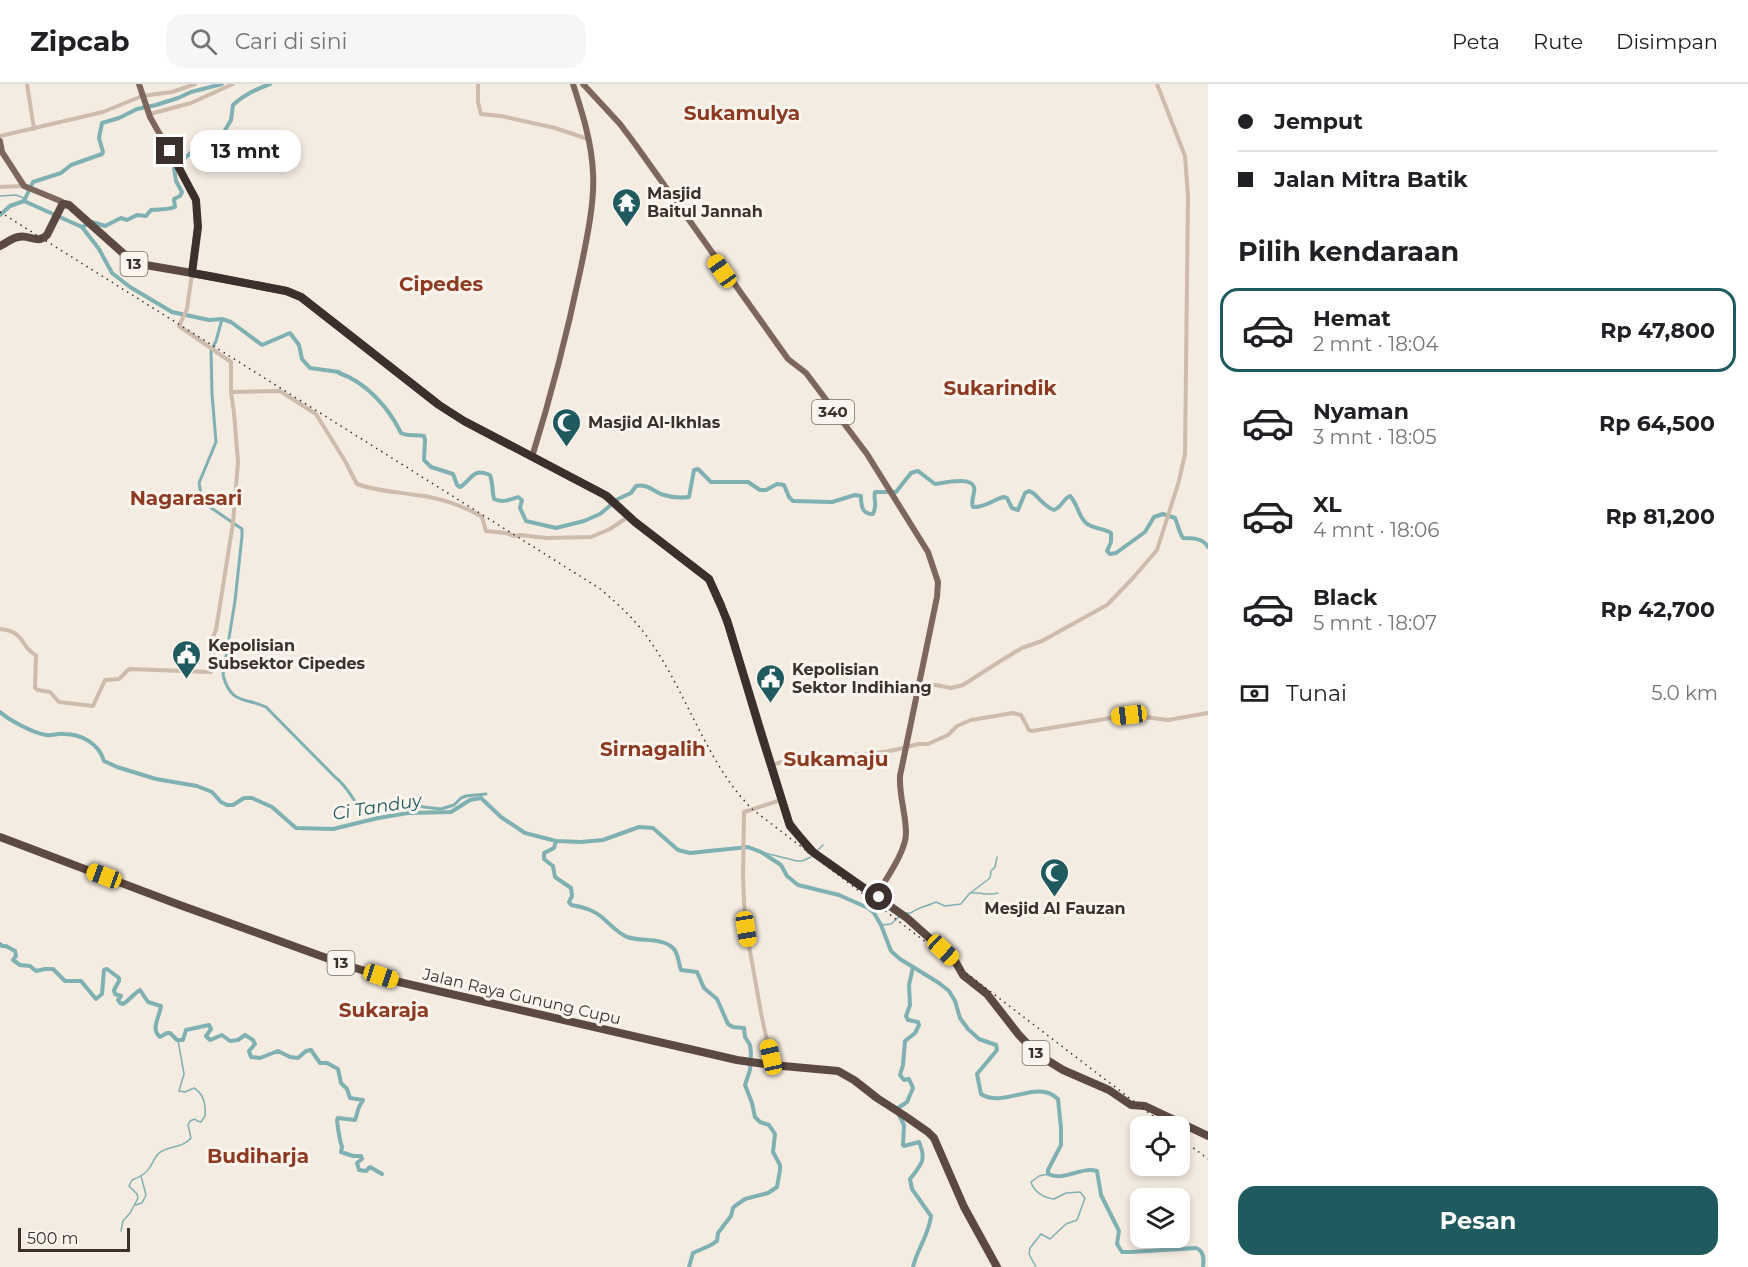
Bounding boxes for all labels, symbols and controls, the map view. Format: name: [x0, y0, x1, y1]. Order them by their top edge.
search box: [166, 14, 586, 68]
text: Zipcab: [30, 24, 130, 58]
icon: search: [187, 25, 220, 58]
text: Cari di sini: [235, 28, 347, 55]
text: Peta: [1452, 29, 1500, 54]
text: Rute: [1533, 29, 1583, 54]
text: Disimpan: [1616, 29, 1718, 54]
district label: Sukamulya: [684, 101, 800, 125]
text: Jemput: [1274, 108, 1363, 135]
callout: 13 mnt: [191, 130, 302, 172]
route end: [156, 137, 183, 164]
text: 13 mnt: [211, 139, 280, 163]
text: Jalan Mitra Batik: [1274, 166, 1468, 193]
place label: Masjid Baitul Jannah: [647, 184, 763, 221]
temple icon: Masjid Baitul Jannah: [610, 186, 642, 228]
text: Pilih kendaraan: [1238, 235, 1459, 268]
car: [704, 251, 740, 291]
road number: 13: [120, 252, 148, 276]
district label: Cipedes: [399, 272, 483, 296]
icon: car: [1241, 303, 1295, 357]
text: Hemat: [1313, 305, 1391, 332]
text: Rp 47,800: [1600, 317, 1715, 344]
text: 2 mnt · 18:04: [1313, 332, 1439, 356]
district label: Sukarindik: [943, 376, 1057, 400]
icon: car: [1241, 396, 1295, 450]
text: Nyaman: [1313, 398, 1409, 425]
road number: 340: [812, 400, 854, 424]
mosque icon: Masjid Al-Ikhlas: [551, 406, 583, 448]
text: Rp 64,500: [1599, 410, 1715, 437]
place label: Masjid Al-Ikhlas: [588, 413, 721, 432]
text: 3 mnt · 18:05: [1313, 425, 1437, 449]
district label: Nagarasari: [130, 486, 242, 510]
icon: car: [1241, 489, 1295, 543]
text: XL: [1313, 491, 1342, 518]
text: Rp 81,200: [1605, 503, 1715, 530]
text: 4 mnt · 18:06: [1313, 518, 1439, 542]
icon: car: [1241, 582, 1295, 636]
text: Black: [1313, 584, 1377, 611]
text: Rp 42,700: [1601, 596, 1715, 623]
text: 5 mnt · 18:07: [1313, 611, 1437, 635]
place label: Kepolisian Subsektor Cipedes: [208, 636, 366, 673]
public building icon: Kepolisian Subsektor Cipedes: [171, 638, 203, 680]
place label: Kepolisian Sektor Indihiang: [792, 660, 932, 697]
public building icon: Kepolisian Sektor Indihiang: [755, 662, 787, 704]
icon: cash: [1238, 677, 1271, 710]
text: Tunai: [1286, 680, 1347, 707]
text: 5.0 km: [1651, 681, 1718, 705]
car: [1110, 704, 1148, 726]
district label: Sirnagalih: [600, 737, 706, 761]
district label: Sukamaju: [784, 747, 888, 771]
water label: Ci Tanduy: [331, 789, 424, 825]
mosque icon: Mesjid Al Fauzan: [1039, 856, 1071, 898]
car: [84, 861, 124, 891]
route start: [865, 883, 892, 910]
place label: Mesjid Al Fauzan: [984, 899, 1126, 918]
car: [734, 910, 758, 948]
car: [924, 931, 962, 969]
road number: 13: [328, 951, 354, 975]
car: [361, 962, 401, 990]
street label: Jalan Raya Gunung Cupu: [420, 964, 623, 1029]
district label: Sukaraja: [339, 998, 429, 1022]
car: [758, 1037, 784, 1077]
road number: 13: [1022, 1041, 1050, 1065]
map controls: [1130, 1116, 1190, 1248]
button: locate: [1130, 1116, 1190, 1176]
district label: Budiharja: [207, 1144, 309, 1168]
button: Pesan: [1238, 1186, 1718, 1255]
button: layers: [1130, 1188, 1190, 1248]
scale bar: [18, 1225, 130, 1252]
text: 500 m: [27, 1229, 78, 1248]

